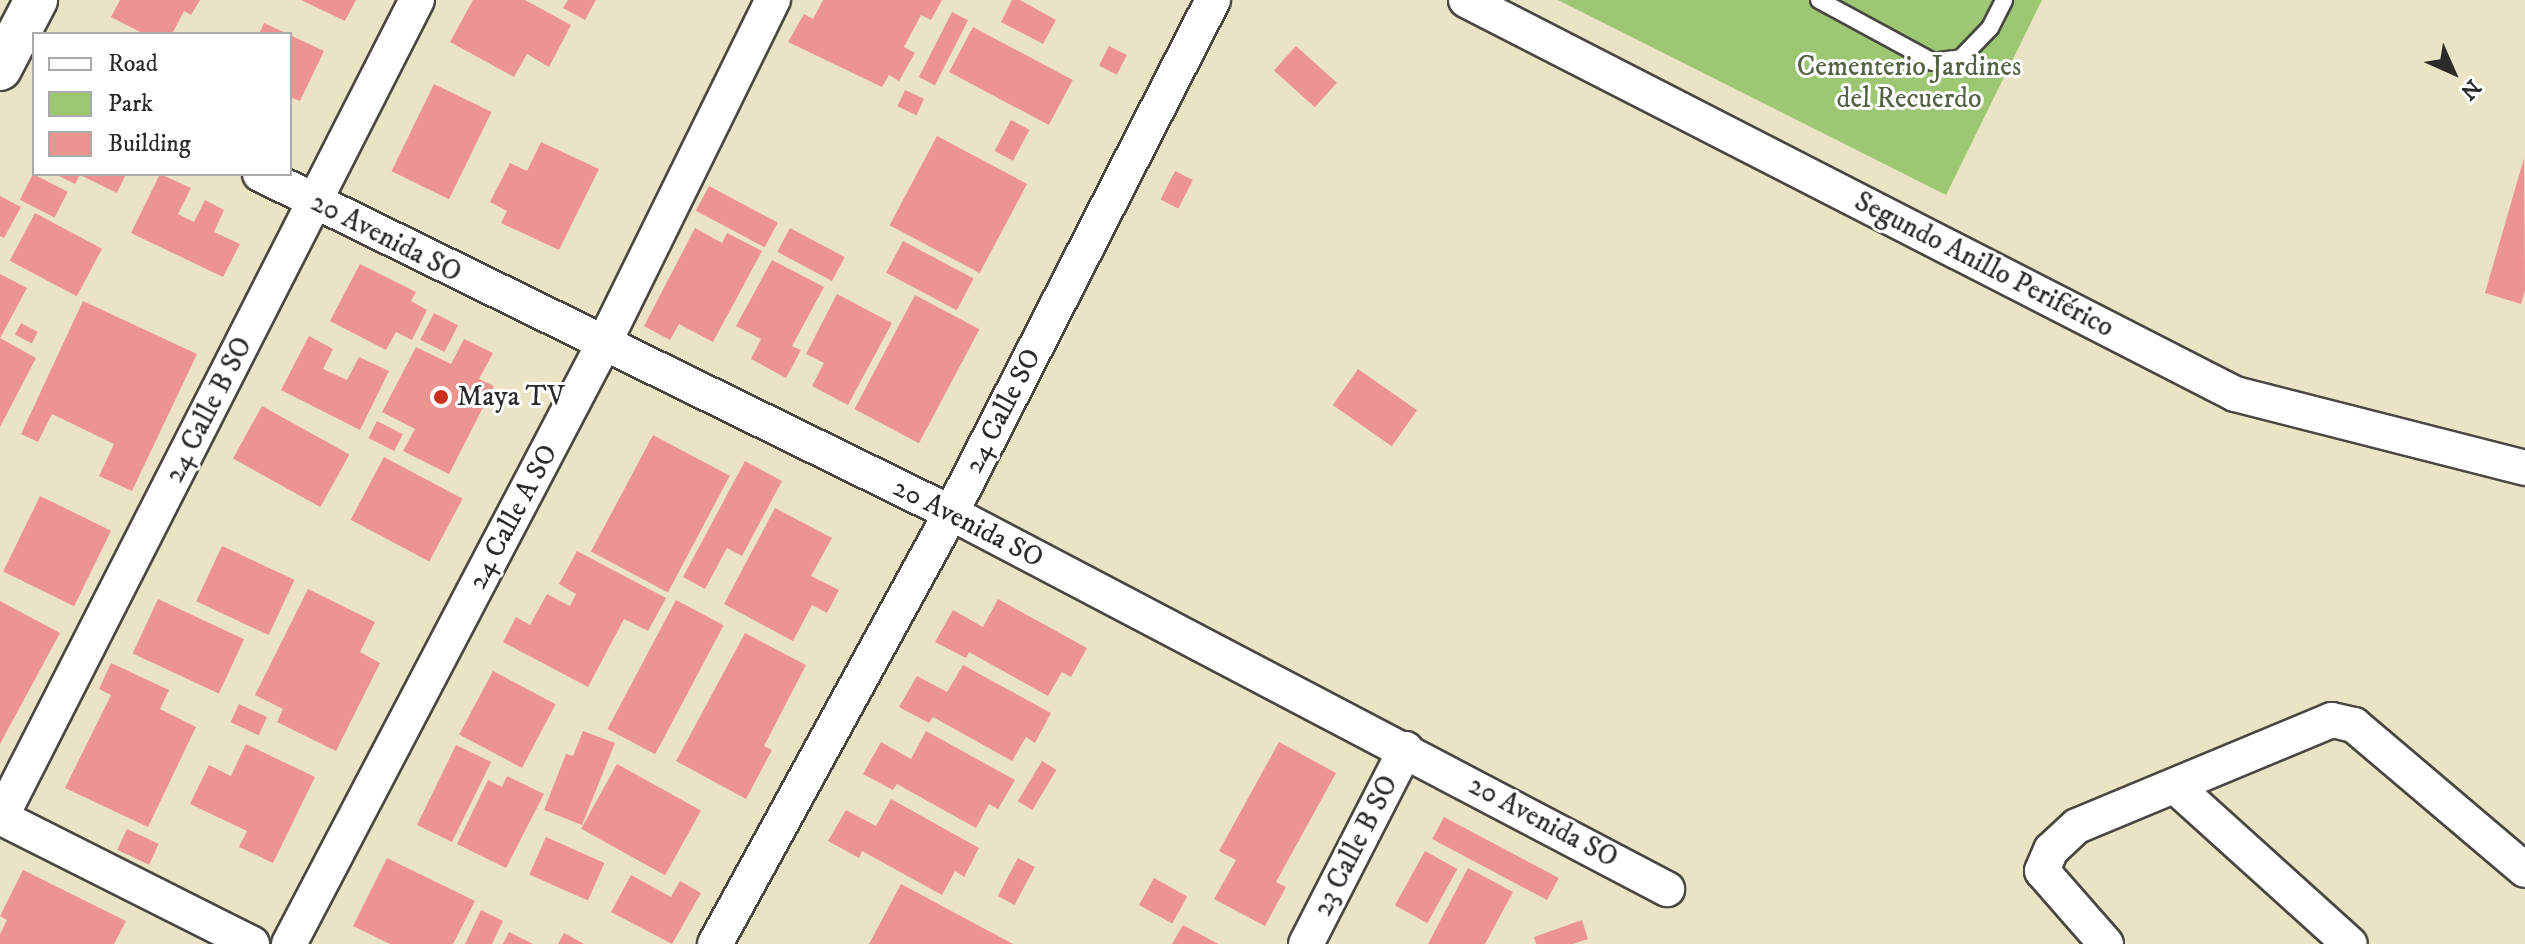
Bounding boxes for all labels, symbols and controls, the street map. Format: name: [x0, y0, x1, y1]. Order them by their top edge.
legend: [32, 32, 292, 176]
north arrow: [2413, 32, 2493, 112]
text: Road: [108, 49, 158, 79]
park label: Cementerio Jardines del Recuerdo: [1797, 50, 2021, 116]
text: N: [2454, 73, 2486, 105]
text: Park: [108, 89, 153, 119]
text: Building: [108, 129, 191, 159]
street label: Segundo Anillo Periférico: [1849, 185, 2119, 345]
street label: 20 Avenida SO: [305, 186, 467, 290]
street label: 24 Calle B SO: [158, 332, 260, 488]
street label: 24 Calle SO: [957, 343, 1049, 479]
place label: Maya TV: [457, 380, 565, 414]
marker: Maya TV: [432, 388, 450, 406]
street label: 24 Calle A SO: [461, 439, 565, 595]
street label: 20 Avenida SO: [887, 471, 1049, 575]
street label: 20 Avenida SO: [1463, 769, 1623, 875]
street label: 23 Calle B SO: [1306, 770, 1406, 922]

